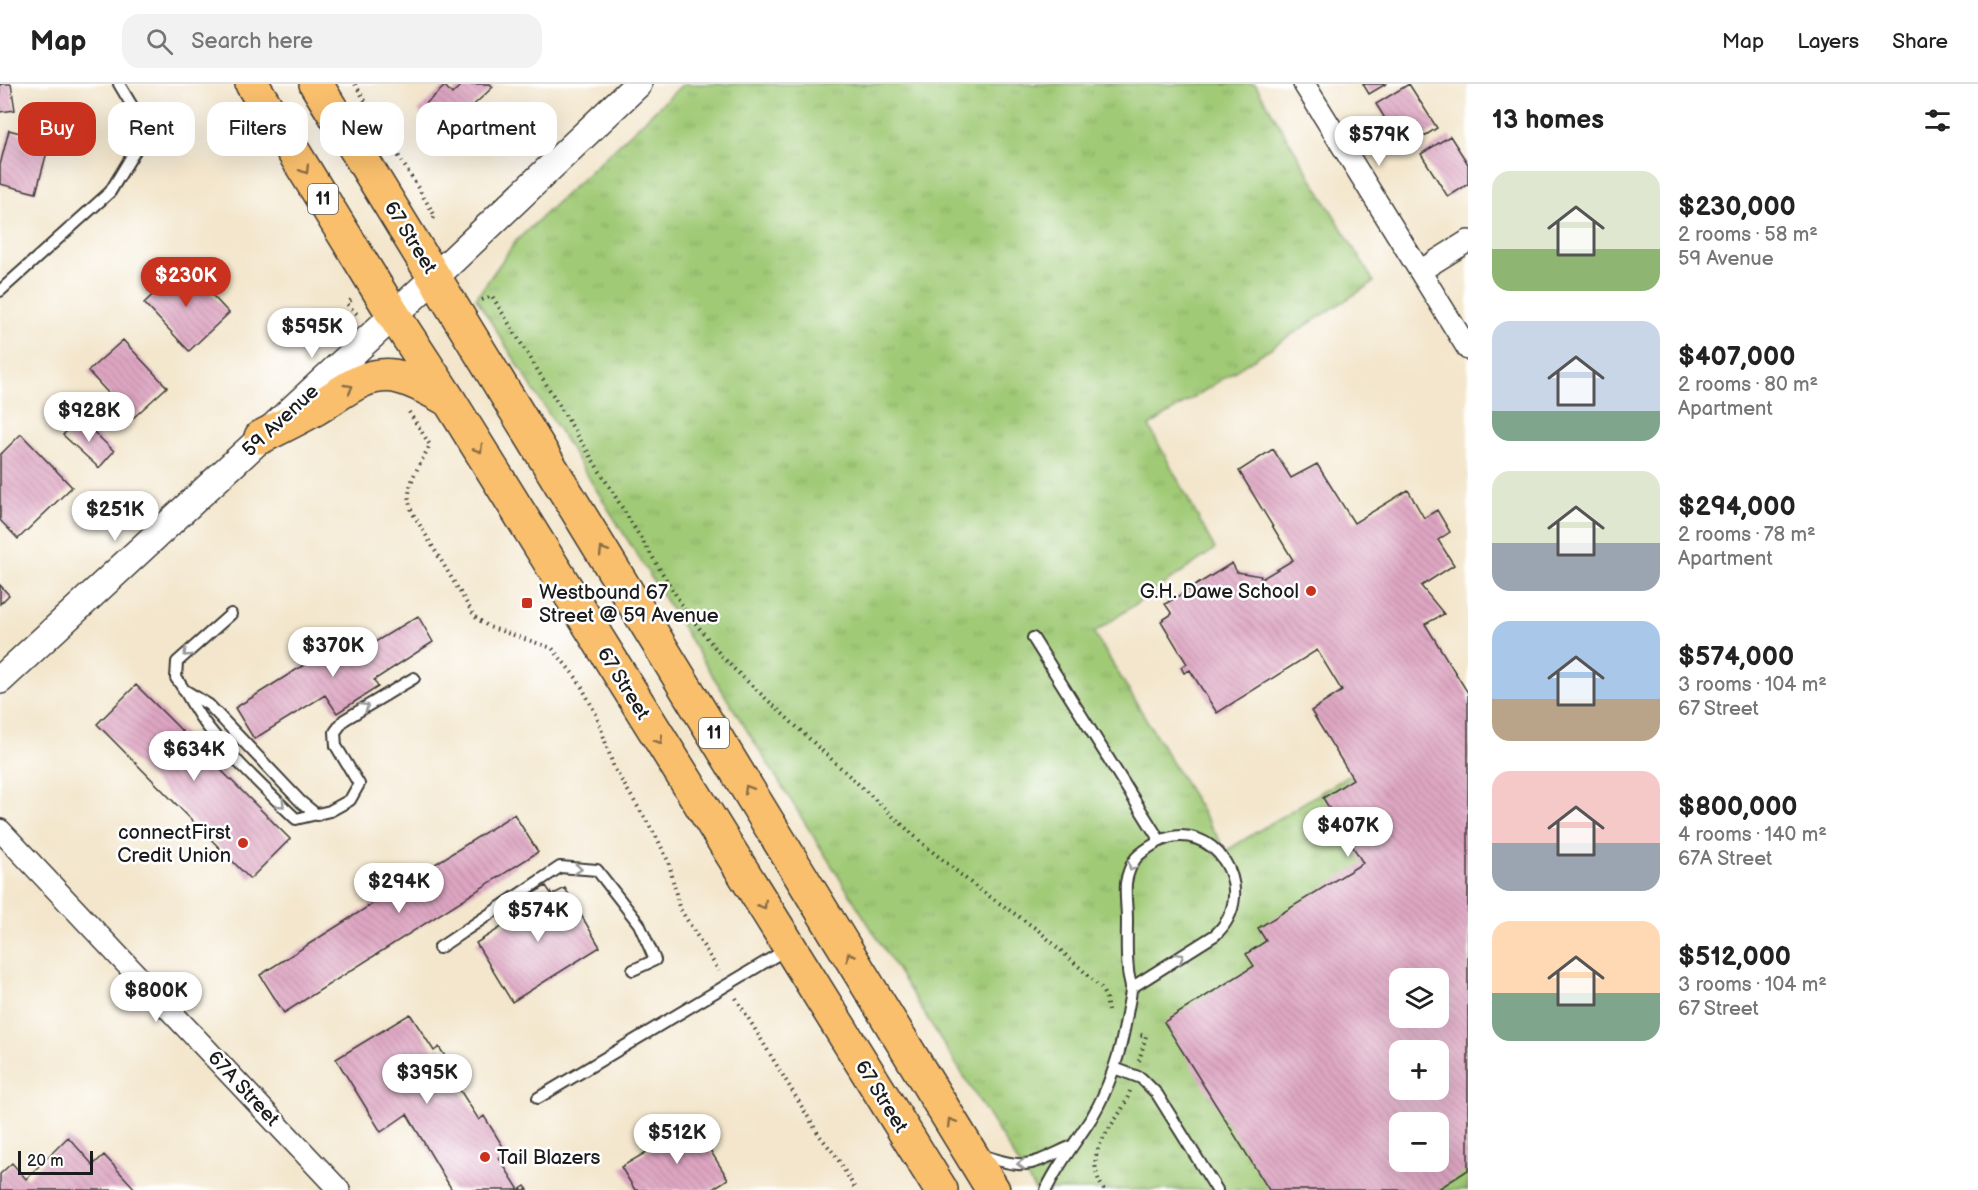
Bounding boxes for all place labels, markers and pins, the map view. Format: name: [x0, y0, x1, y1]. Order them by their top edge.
pin: $579K: [1337, 116, 1421, 167]
pin: $230K: [144, 257, 228, 308]
pin: $595K: [270, 308, 354, 359]
pin: $928K: [47, 392, 131, 443]
pin: $251K: [73, 491, 157, 542]
place label: G.H. Dawe School: [1140, 580, 1299, 604]
place label: Westbound 67 Street @ 59 Avenue: [539, 581, 719, 628]
marker: G.H. Dawe School: [1304, 584, 1318, 598]
marker: Westbound 67 Street @ 59 Avenue: [520, 596, 534, 610]
pin: $370K: [291, 627, 375, 678]
pin: $634K: [152, 731, 236, 782]
pin: $407K: [1306, 807, 1390, 858]
place label: connectFirst Credit Union: [117, 821, 231, 868]
marker: connectFirst Credit Union: [236, 836, 250, 850]
pin: $294K: [357, 863, 441, 914]
pin: $574K: [496, 892, 580, 943]
pin: $800K: [114, 972, 198, 1023]
pin: $395K: [385, 1054, 469, 1105]
pin: $512K: [635, 1114, 719, 1165]
place label: Tail Blazers: [497, 1146, 600, 1170]
marker: Tail Blazers: [478, 1150, 492, 1164]

